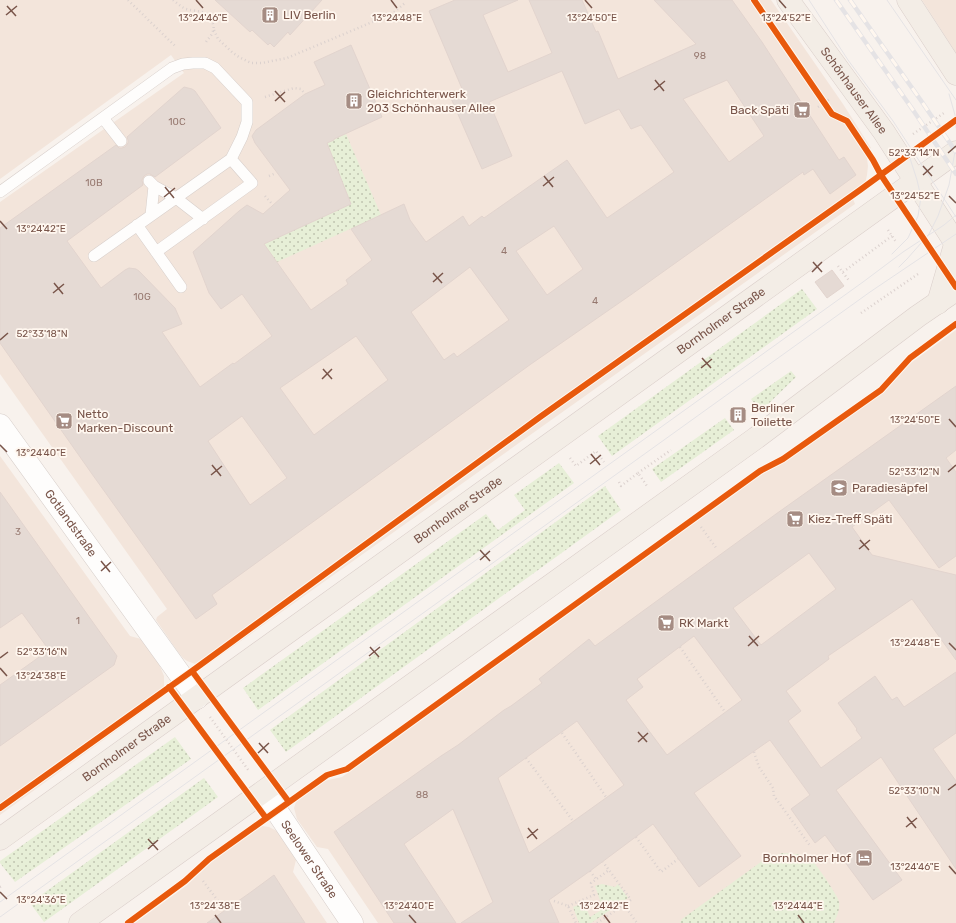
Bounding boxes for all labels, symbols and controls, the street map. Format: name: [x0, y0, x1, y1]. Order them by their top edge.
building icon: LIV Berlin: [260, 5, 280, 25]
place label: LIV Berlin: [283, 8, 336, 22]
text: 13°24'46"E: [178, 12, 228, 24]
text: 13°24'48"E: [372, 12, 422, 24]
text: 13°24'50"E: [567, 12, 617, 24]
text: 13°24'52"E: [761, 12, 811, 24]
street label: Schönhauser Allee: [818, 44, 890, 137]
house number: 98: [694, 50, 706, 62]
place label: Gleichrichterwerk 203 Schönhauser Allee: [367, 87, 496, 115]
building icon: Gleichrichterwerk 203 Schönhauser Allee: [344, 91, 364, 111]
supermarket icon: Back Späti: [792, 100, 812, 120]
place label: Back Späti: [730, 103, 789, 117]
house number: 10C: [168, 116, 186, 128]
text: 52°33'14"N: [889, 147, 939, 159]
house number: 10B: [85, 177, 103, 189]
text: 13°24'52"E: [890, 190, 940, 202]
text: 13°24'42"E: [16, 223, 66, 235]
house number: 4: [501, 245, 507, 257]
street label: Bornholmer Straße: [674, 284, 768, 357]
house number: 10G: [133, 291, 151, 303]
house number: 4: [592, 295, 598, 307]
text: 52°33'18"N: [16, 328, 68, 340]
place label: Berliner Toilette: [751, 401, 795, 429]
building icon: Berliner Toilette: [728, 405, 748, 425]
place label: Netto Marken-Discount: [77, 407, 174, 435]
supermarket icon: Netto Marken-Discount: [54, 411, 74, 431]
text: 13°24'50"E: [890, 414, 940, 426]
text: 13°24'40"E: [16, 447, 66, 459]
text: 52°33'12"N: [889, 466, 939, 478]
street label: Bornholmer Straße: [411, 473, 505, 546]
school or university icon: Paradiesäpfel: [829, 478, 849, 498]
place label: Paradiesäpfel: [852, 481, 928, 495]
street label: Gotlandstraße: [42, 487, 100, 560]
supermarket icon: Kiez-Treff Späti: [785, 509, 805, 529]
place label: Kiez-Treff Späti: [808, 512, 893, 526]
house number: 3: [15, 526, 21, 538]
supermarket icon: RK Markt: [656, 613, 676, 633]
house number: 1: [76, 615, 80, 627]
place label: RK Markt: [679, 616, 729, 630]
text: 13°24'48"E: [890, 637, 940, 649]
text: 52°33'16"N: [17, 646, 67, 658]
text: 13°24'38"E: [16, 670, 66, 682]
street label: Bornholmer Straße: [80, 711, 174, 784]
text: 52°33'10"N: [888, 785, 940, 797]
house number: 88: [416, 789, 428, 801]
street label: Seelower Straße: [278, 818, 341, 901]
hotel icon: Bornholmer Hof: [854, 848, 874, 868]
place label: Bornholmer Hof: [763, 851, 851, 865]
text: 13°24'46"E: [890, 861, 940, 873]
text: 13°24'36"E: [16, 894, 66, 906]
text: 13°24'38"E: [190, 900, 240, 912]
text: 13°24'40"E: [384, 900, 434, 912]
text: 13°24'42"E: [579, 900, 629, 912]
text: 13°24'44"E: [773, 900, 823, 912]

